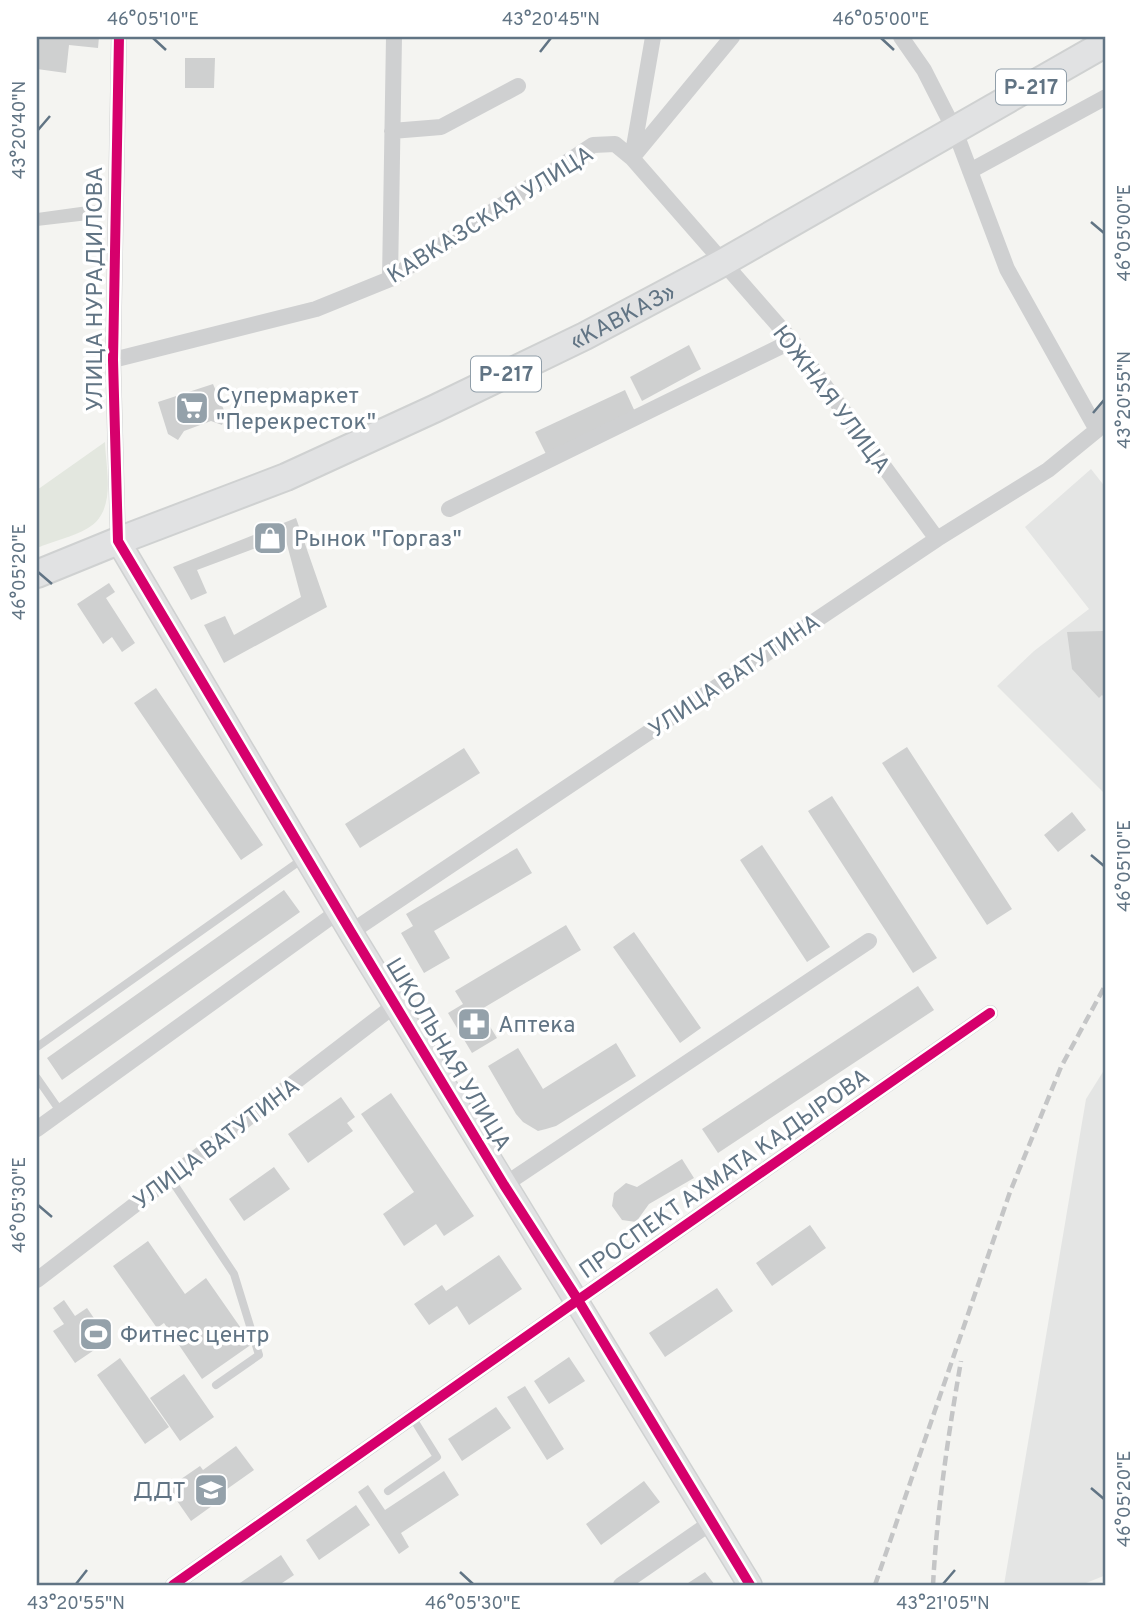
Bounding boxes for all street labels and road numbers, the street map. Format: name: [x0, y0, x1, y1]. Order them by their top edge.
road number: Р-217: [996, 70, 1066, 104]
street label: КАВКАЗСКАЯ УЛИЦА: [383, 141, 600, 291]
street label: УЛИЦА НУРАДИЛОВА: [82, 166, 111, 412]
street label: «КАВКАЗ»: [566, 279, 681, 358]
street label: ЮЖНАЯ УЛИЦА: [765, 321, 895, 480]
road number: Р-217: [471, 356, 541, 392]
street label: УЛИЦА ВАТУТИНА: [644, 609, 827, 745]
street label: ШКОЛЬНАЯ УЛИЦА: [378, 953, 516, 1157]
street label: ПРОСПЕКТ АХМАТА КАДЫРОВА: [575, 1063, 876, 1287]
street label: УЛИЦА ВАТУТИНА: [129, 1073, 307, 1217]

